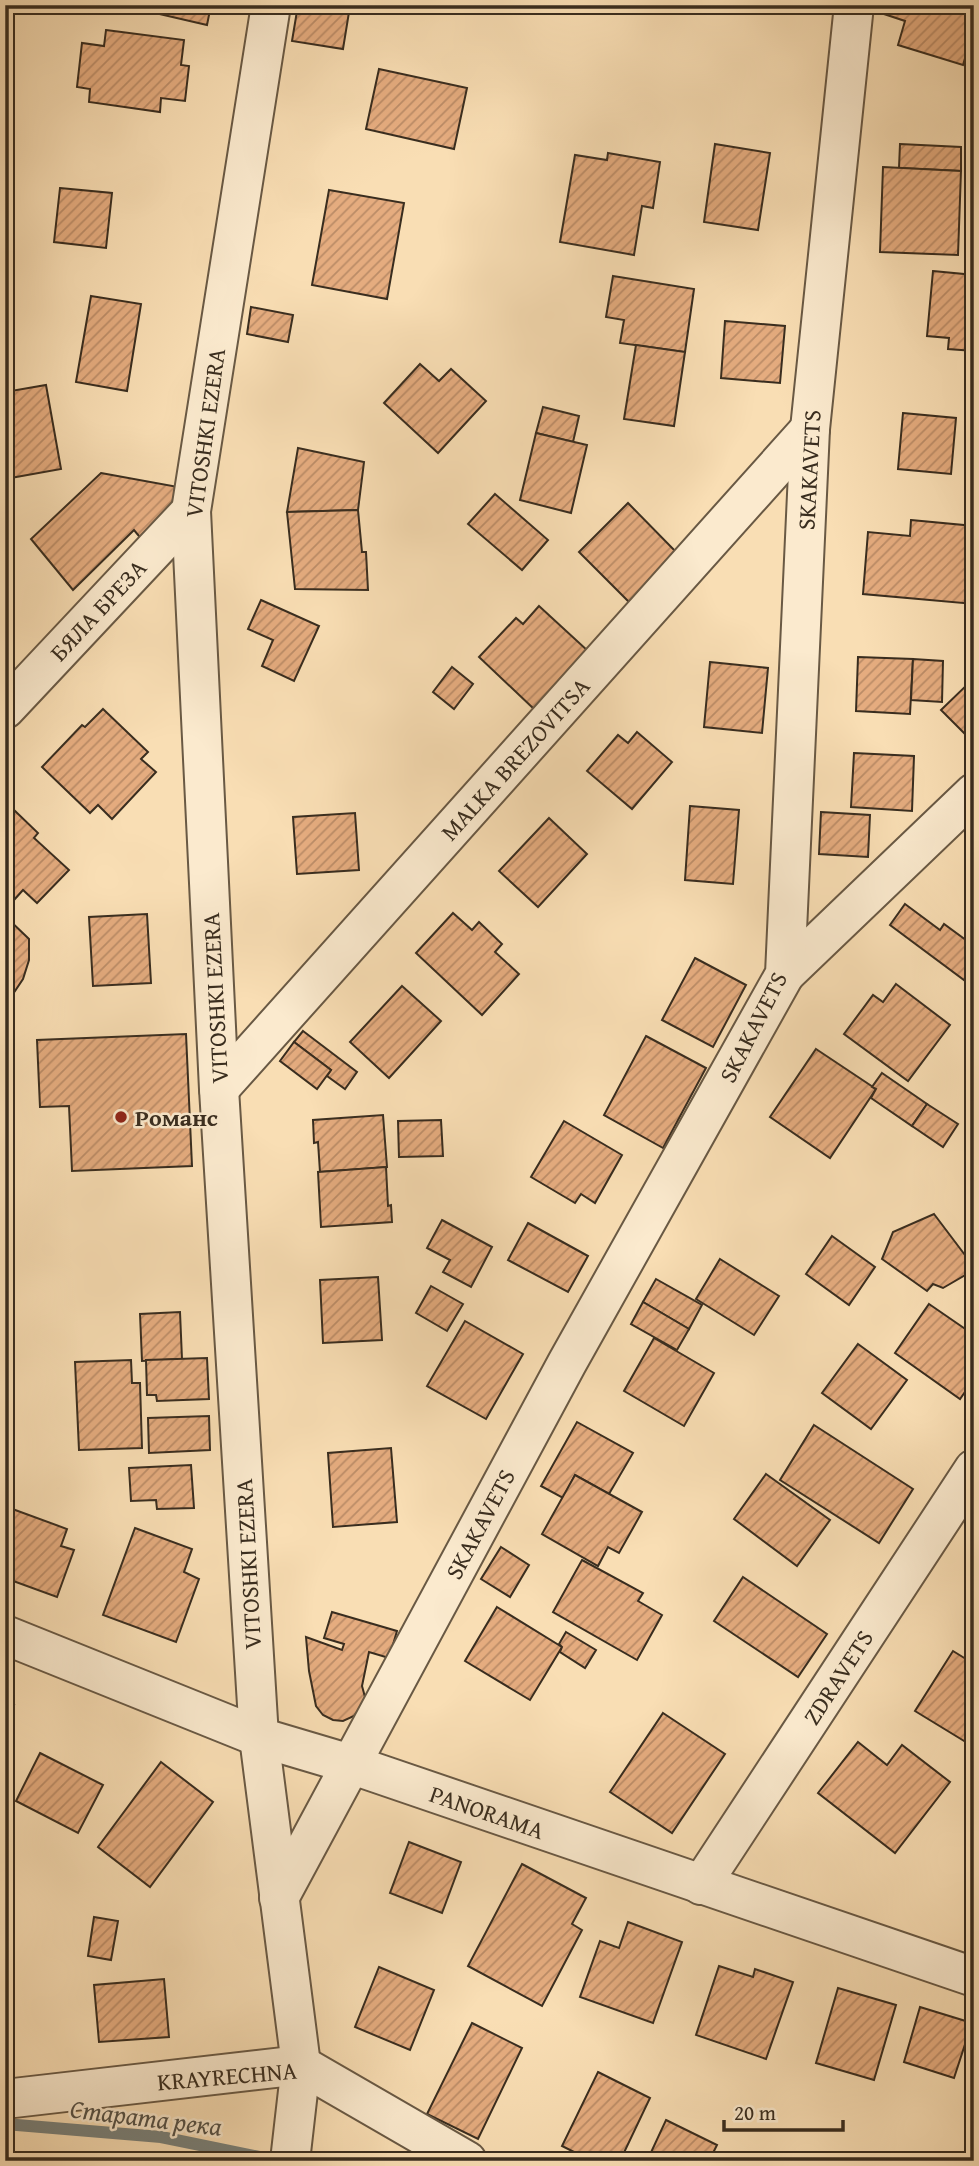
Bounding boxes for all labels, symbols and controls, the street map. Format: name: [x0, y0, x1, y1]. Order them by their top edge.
street label: VITOSHKI EZERA: [176, 345, 234, 520]
street label: SKAKAVETS: [788, 409, 830, 531]
street label: БЯЛА БРЕЗА: [41, 551, 155, 669]
street label: MALKA BREZOVITSA: [432, 669, 598, 848]
street label: VITOSHKI EZERA: [193, 911, 237, 1084]
street label: SKAKAVETS: [710, 965, 796, 1089]
place label: Романс: [135, 1100, 218, 1135]
marker: Романс: [113, 1109, 129, 1125]
street label: SKAKAVETS: [436, 1463, 524, 1585]
street label: VITOSHKI EZERA: [226, 1477, 270, 1650]
street label: ZDRAVETS: [794, 1623, 882, 1731]
street label: PANORAMA: [425, 1776, 549, 1848]
street label: KRAYRECHNA: [156, 2052, 299, 2100]
water label: Старата река: [68, 2088, 224, 2146]
scale bar: [724, 2089, 842, 2133]
text: 20 m: [734, 2097, 776, 2128]

